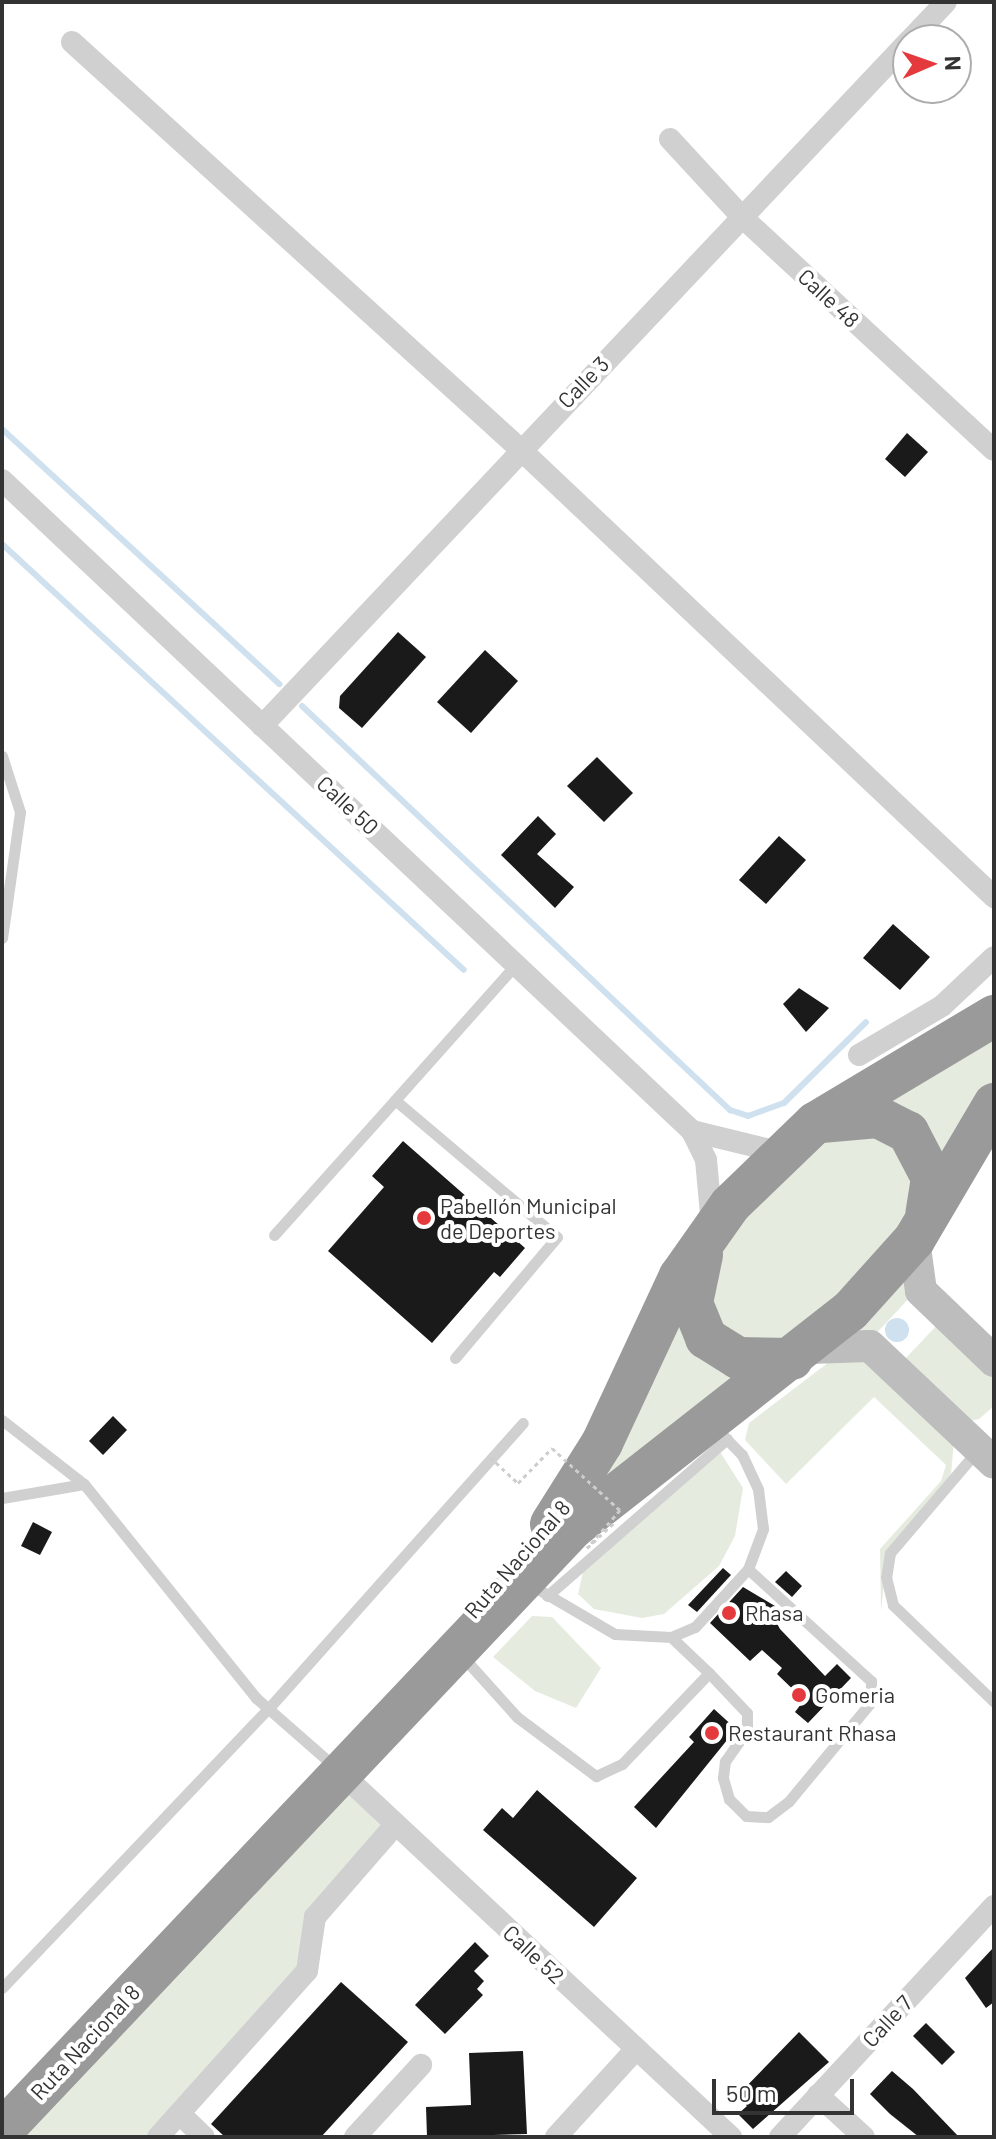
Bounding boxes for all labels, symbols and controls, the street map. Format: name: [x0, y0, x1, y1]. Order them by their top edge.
north arrow: [892, 24, 972, 104]
text: N: [941, 55, 967, 71]
street label: Calle 48: [793, 263, 865, 333]
street label: Calle 3: [552, 351, 614, 413]
street label: Calle 50: [312, 770, 384, 840]
place label: Pabellón Municipal de Deportes: [440, 1192, 616, 1244]
marker: Pabellón Municipal de Deportes: [415, 1209, 433, 1227]
street label: Ruta Nacional 8: [458, 1494, 576, 1624]
place label: Rhasa: [745, 1600, 803, 1626]
marker: Rhasa: [720, 1604, 738, 1622]
place label: Gomeria: [815, 1682, 895, 1708]
marker: Gomeria: [790, 1686, 808, 1704]
place label: Restaurant Rhasa: [728, 1720, 896, 1746]
marker: Restaurant Rhasa: [703, 1724, 721, 1742]
street label: Calle 52: [498, 1919, 570, 1989]
street label: Ruta Nacional 8: [25, 1979, 145, 2105]
street label: Calle 7: [857, 1990, 917, 2052]
scale bar: [716, 2063, 858, 2113]
text: 50 m: [726, 2078, 777, 2107]

